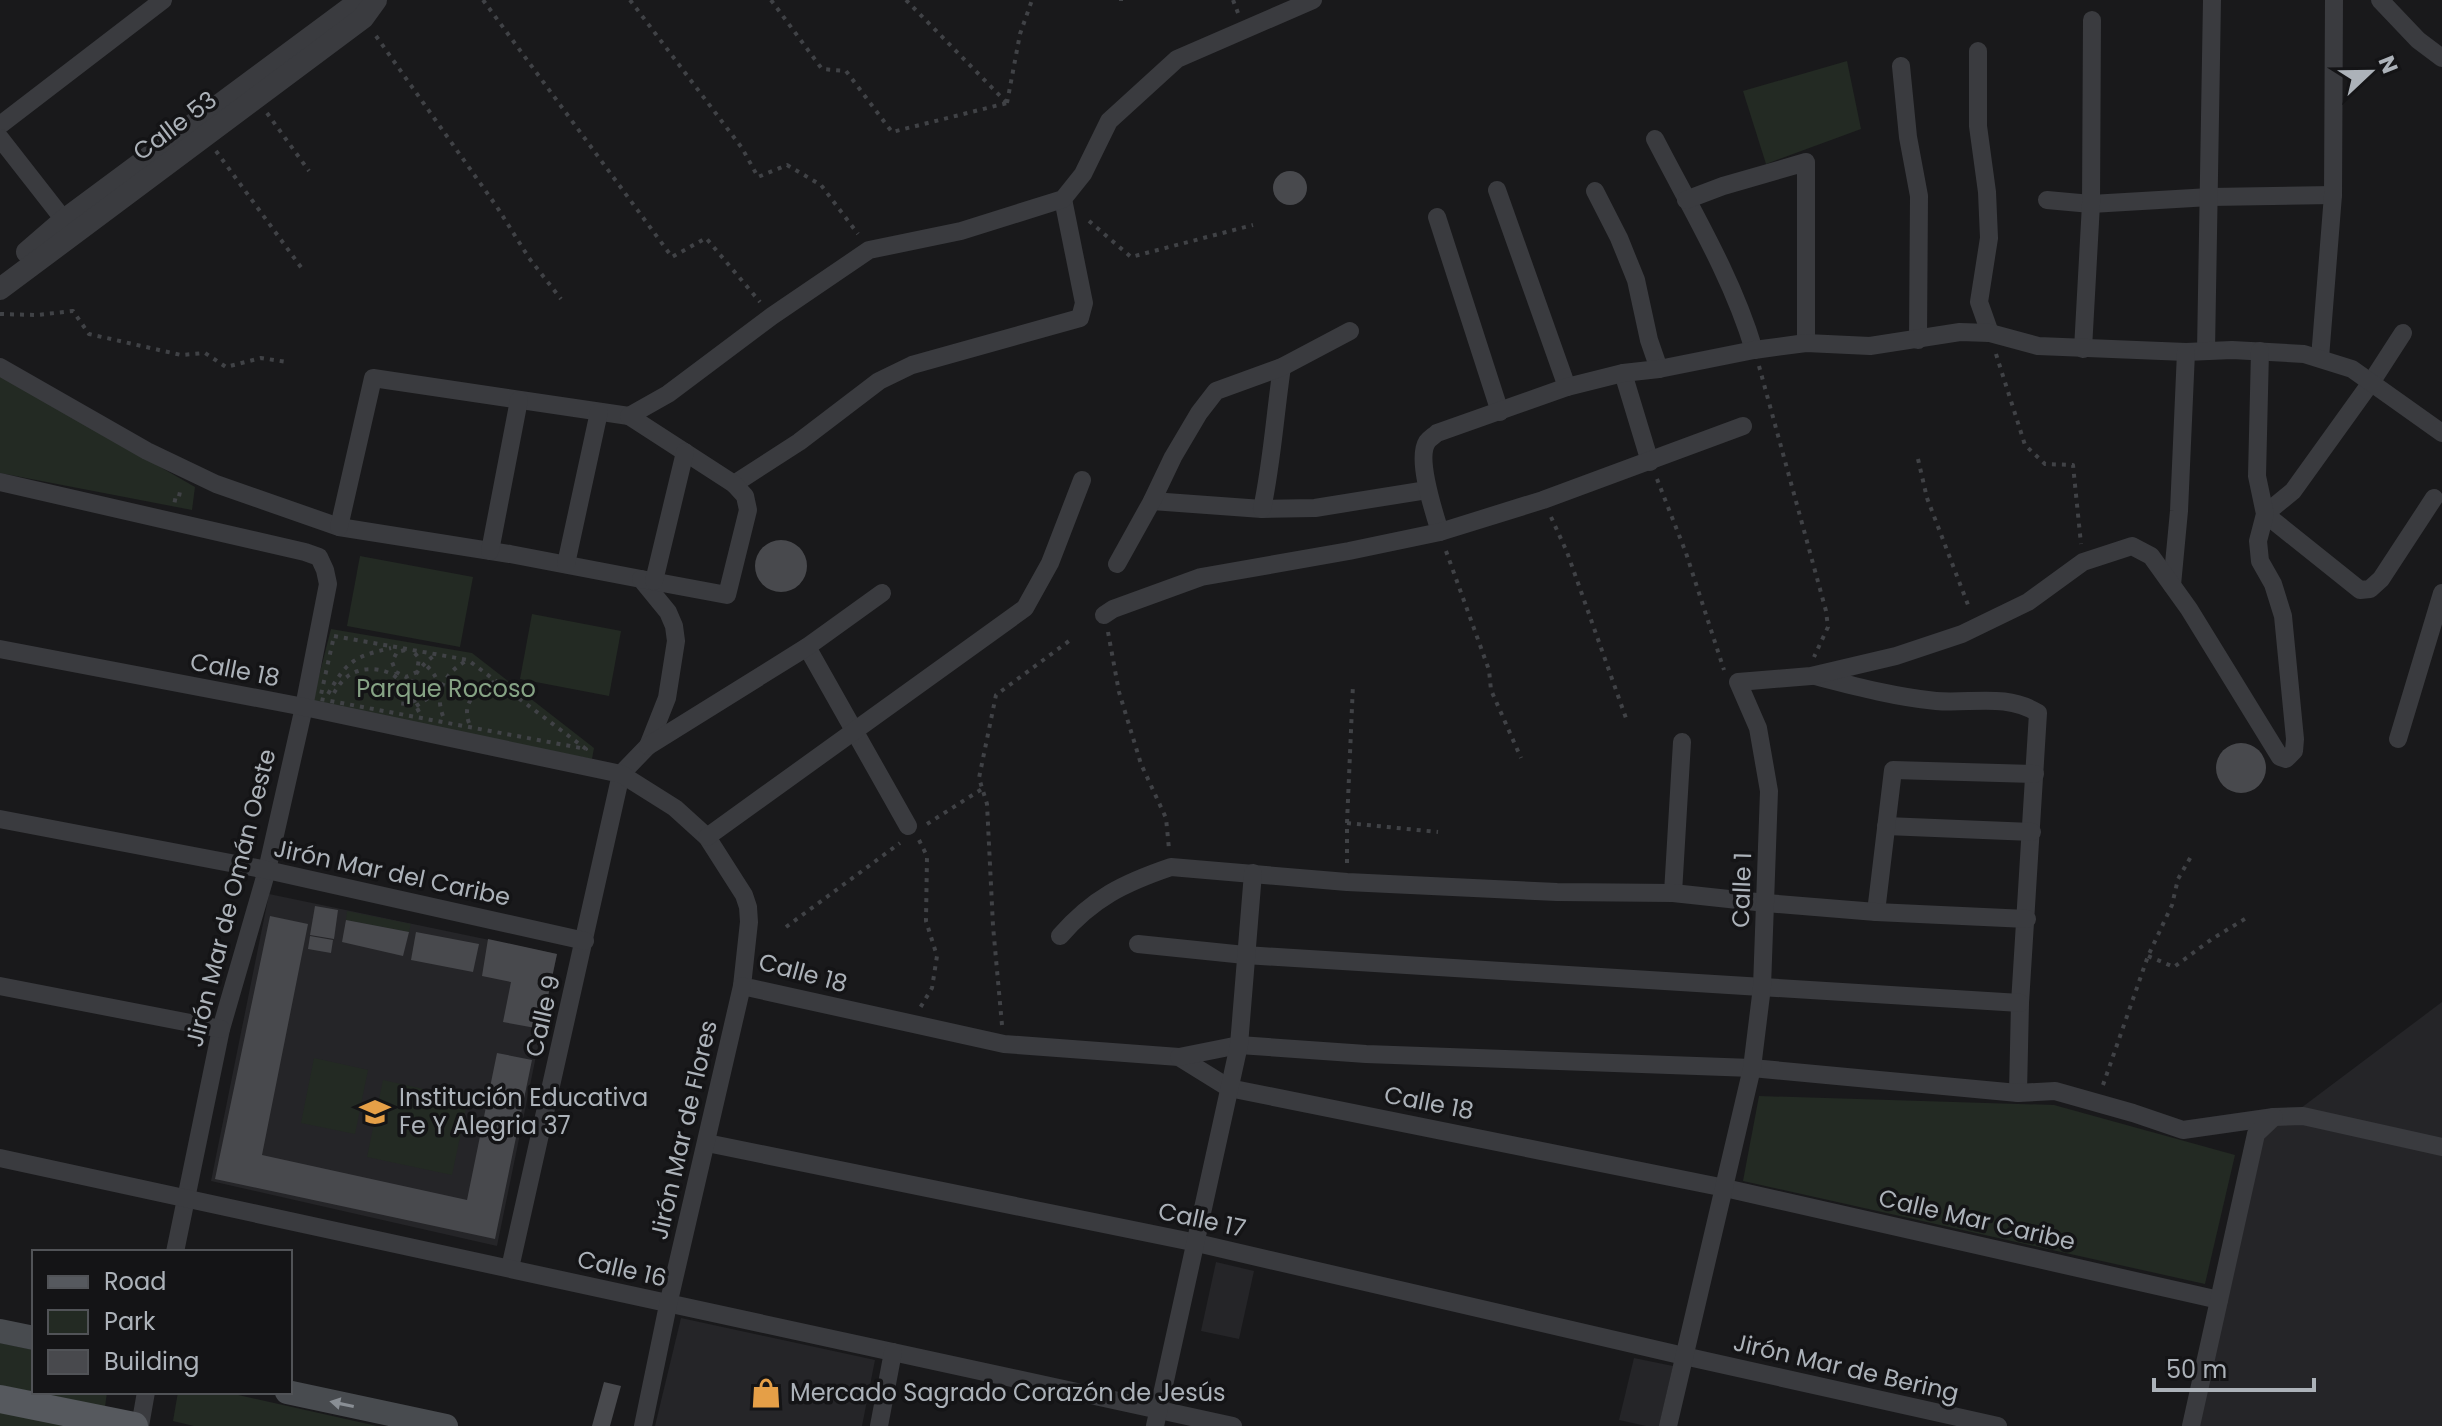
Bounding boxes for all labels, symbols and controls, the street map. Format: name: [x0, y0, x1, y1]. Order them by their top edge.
north arrow: [2330, 32, 2410, 112]
text: N: [2371, 51, 2406, 78]
street label: Calle 53: [126, 83, 223, 168]
street label: Calle 18: [187, 645, 283, 694]
park label: Parque Rocoso: [356, 672, 536, 705]
street label: Jirón Mar de Omán Oeste: [177, 745, 284, 1050]
street label: Jirón Mar del Caribe: [271, 831, 513, 914]
street label: Calle 1: [1724, 852, 1759, 928]
street label: Calle 18: [755, 945, 851, 1000]
street label: Calle 9: [517, 972, 568, 1060]
street label: Jirón Mar de Flores: [642, 1017, 725, 1243]
street label: Calle 18: [1381, 1078, 1477, 1127]
place label: Institución Educativa Fe Y Alegria 37: [399, 1081, 648, 1142]
school or university icon: Institución Educativa Fe Y Alegria 37: [358, 1095, 392, 1129]
street label: Calle Mar Caribe: [1876, 1181, 2079, 1258]
street label: Calle 17: [1155, 1194, 1249, 1245]
street label: Calle 16: [574, 1242, 670, 1295]
legend: [32, 1250, 292, 1394]
text: Road: [104, 1265, 166, 1298]
text: Park: [104, 1305, 156, 1338]
street label: Jirón Mar de Bering: [1730, 1326, 1962, 1410]
scale bar: [2154, 1342, 2314, 1392]
text: Building: [104, 1345, 200, 1378]
text: 50 m: [2166, 1353, 2227, 1386]
shop icon: Mercado Sagrado Corazón de Jesús: [749, 1376, 783, 1410]
place label: Mercado Sagrado Corazón de Jesús: [790, 1376, 1226, 1409]
one-way arrow: [329, 1397, 354, 1410]

